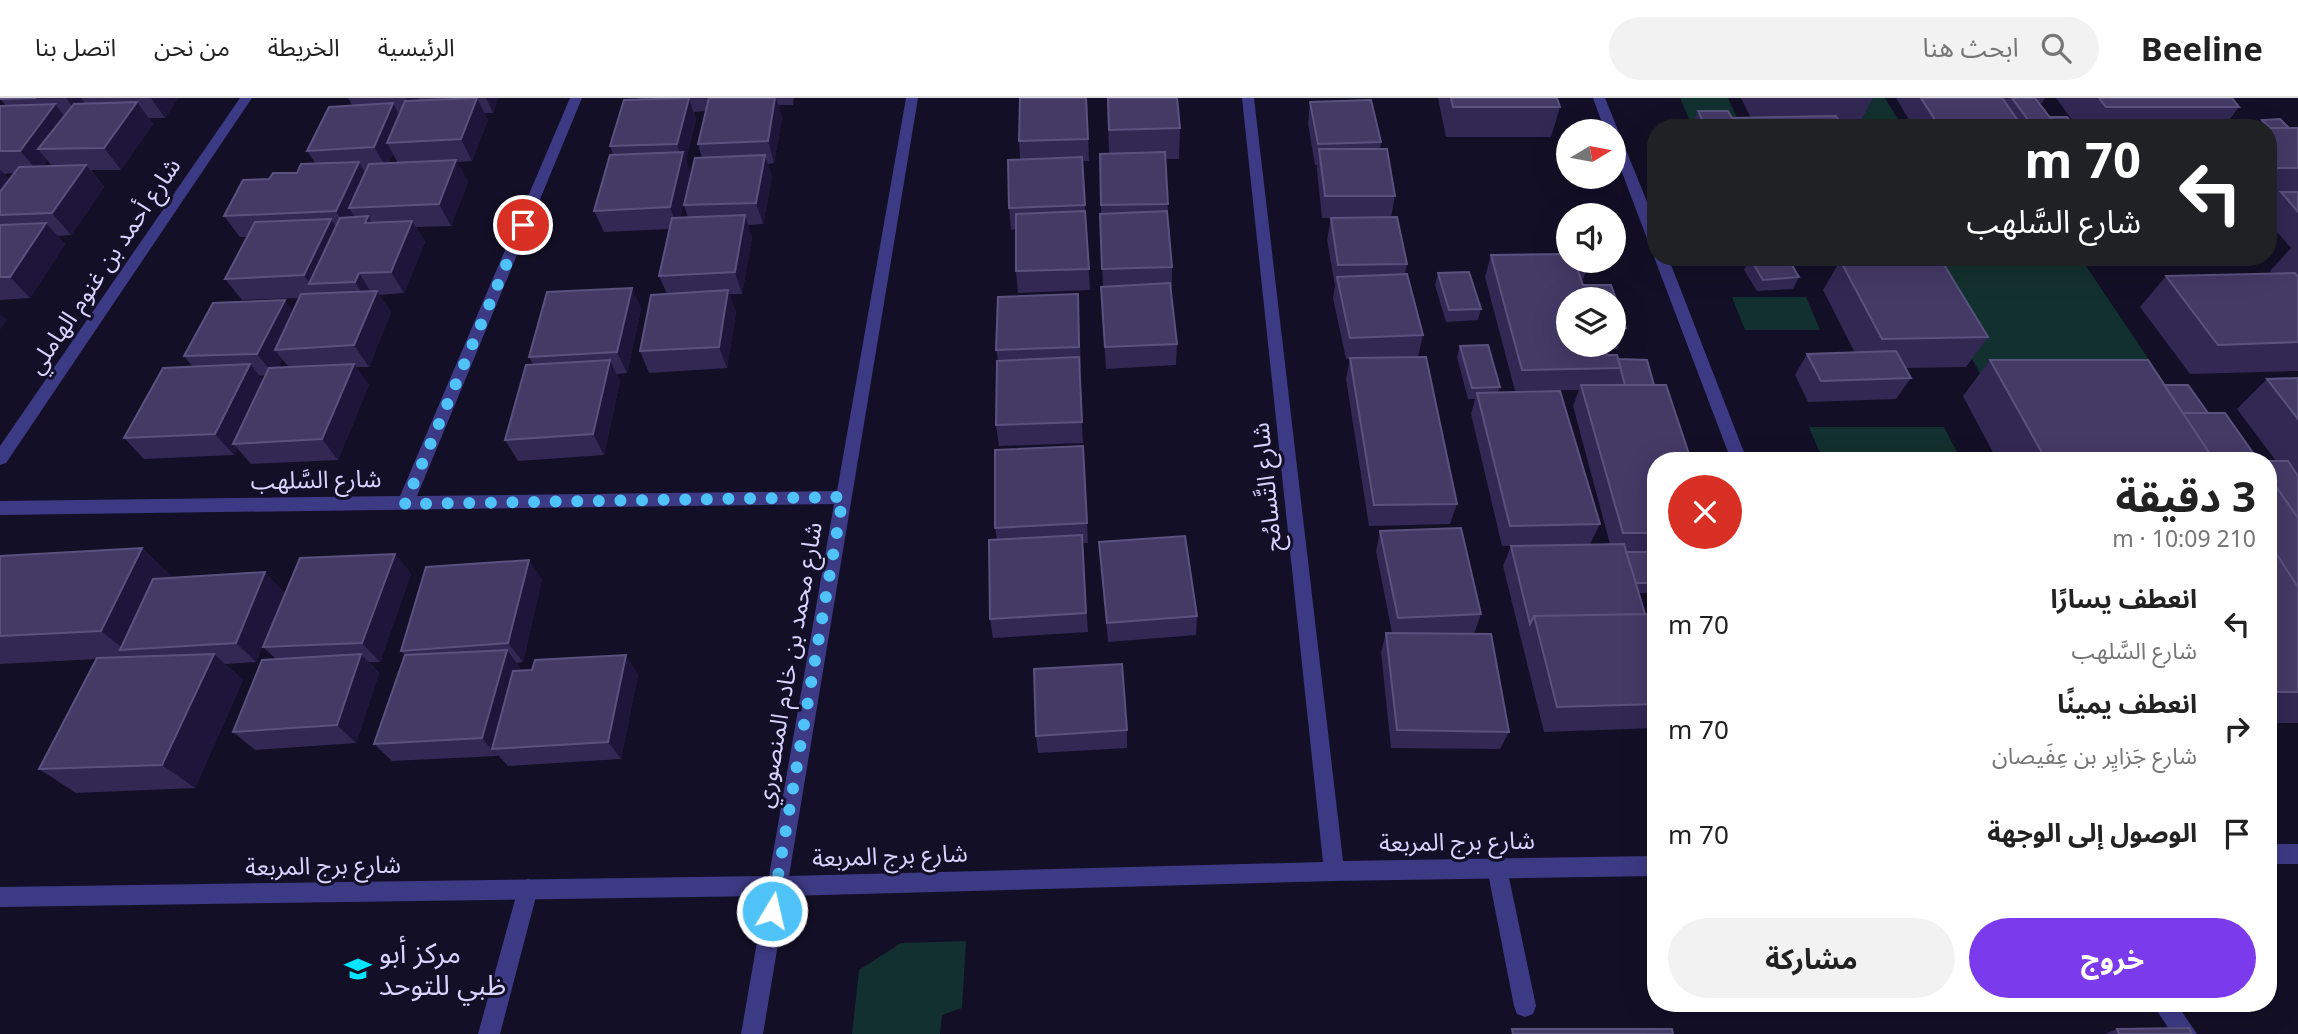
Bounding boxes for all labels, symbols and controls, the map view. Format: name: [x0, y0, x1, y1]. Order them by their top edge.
search box: [1609, 17, 2099, 80]
text: Beeline: [2141, 26, 2263, 71]
text: ابحث هنا: [1922, 29, 2019, 65]
icon: search: [2037, 29, 2075, 67]
text: اتصل بنا: [35, 30, 116, 63]
text: من نحن: [154, 30, 230, 63]
text: الخريطة: [268, 30, 340, 63]
text: الرئيسية: [378, 30, 455, 63]
north arrow: [1556, 119, 1626, 189]
map controls: [1556, 119, 1626, 357]
text: 70 m: [2024, 126, 2141, 192]
icon: left: [2165, 147, 2256, 238]
street label: شارع أحمد بن غنوم الهاملي: [18, 151, 190, 382]
pin: [493, 195, 553, 255]
text: شارع السَّلهب: [1966, 199, 2141, 242]
button: sound: [1556, 203, 1626, 273]
icon: arrive: [504, 206, 542, 244]
button: layers: [1556, 287, 1626, 357]
street label: شارع التَّسامُح: [1242, 421, 1291, 553]
street label: شارع السَّلهب: [250, 461, 382, 498]
text: 3 دقيقة: [2115, 467, 2256, 524]
button: close: [1668, 475, 1742, 549]
street label: شارع محمد بن خادم المنصوري: [746, 519, 832, 811]
text: 210 m · 10:09: [2112, 522, 2256, 554]
text: انعطف يسارًا: [2051, 580, 2197, 616]
icon: left: [2218, 605, 2256, 643]
text: 70 m: [1668, 606, 1729, 642]
text: شارع السَّلهب: [2071, 634, 2197, 666]
text: انعطف يمينًا: [2057, 685, 2197, 721]
icon: right: [2218, 710, 2256, 748]
text: 70 m: [1668, 711, 1729, 747]
text: شارع جَزايِر بن عِفَيصان: [1992, 739, 2197, 771]
text: الوصول إلى الوجهة: [1987, 814, 2197, 850]
icon: arrive: [2218, 815, 2256, 853]
text: 70 m: [1668, 816, 1729, 852]
street label: شارع برج المربعة: [1379, 823, 1535, 860]
street label: شارع برج المربعة: [812, 835, 968, 876]
street label: شارع برج المربعة: [245, 847, 401, 884]
position arrow: [735, 874, 809, 948]
button: مشاركة: [1668, 918, 1955, 998]
button: خروج: [1969, 918, 2256, 998]
place label: مركز أبو ظبي للتوحد: [379, 933, 506, 1006]
school or university icon: مركز أبو ظبي للتوحد: [343, 954, 373, 984]

